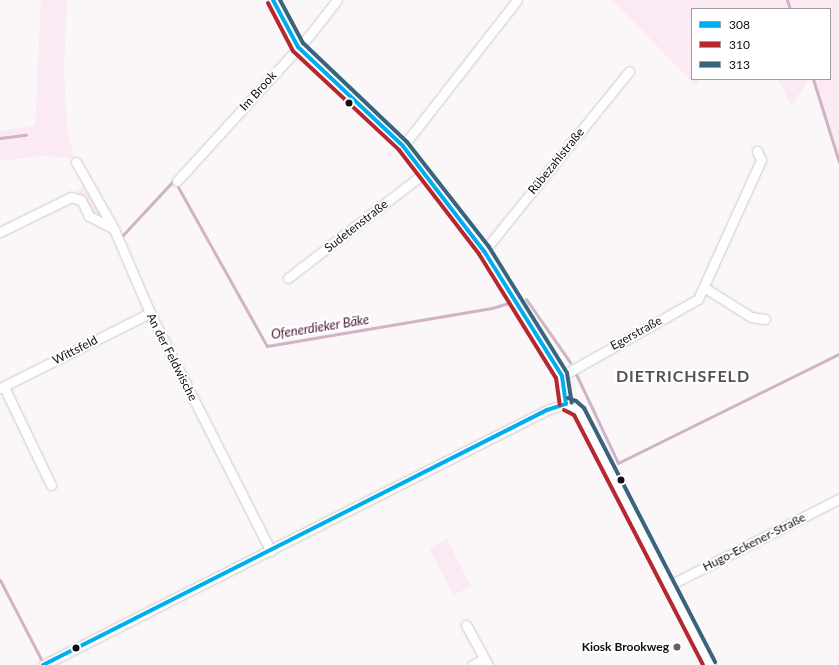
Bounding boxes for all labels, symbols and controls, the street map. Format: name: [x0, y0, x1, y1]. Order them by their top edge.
legend: [691, 8, 831, 80]
text: 308: [729, 17, 750, 32]
text: 310: [729, 37, 750, 52]
text: 313: [729, 57, 750, 72]
street label: Im Brook: [237, 68, 279, 114]
unlabelled marker: [344, 98, 354, 108]
street label: Rübezahlstraße: [525, 125, 587, 197]
street label: Sudetenstraße: [321, 197, 391, 255]
street label: An der Feldwische: [144, 311, 200, 403]
water label: Ofenerdieker Bäke: [270, 312, 370, 342]
street label: Egerstraße: [608, 313, 664, 353]
street label: Wittsfeld: [50, 333, 100, 367]
district label: DIETRICHSFELD: [616, 366, 750, 386]
unlabelled marker: [616, 475, 626, 485]
street label: Hugo-Eckener-Straße: [700, 510, 808, 574]
place label: Kiosk Brookweg: [582, 640, 669, 654]
marker: Kiosk Brookweg: [672, 642, 682, 652]
unlabelled marker: [71, 643, 81, 653]

